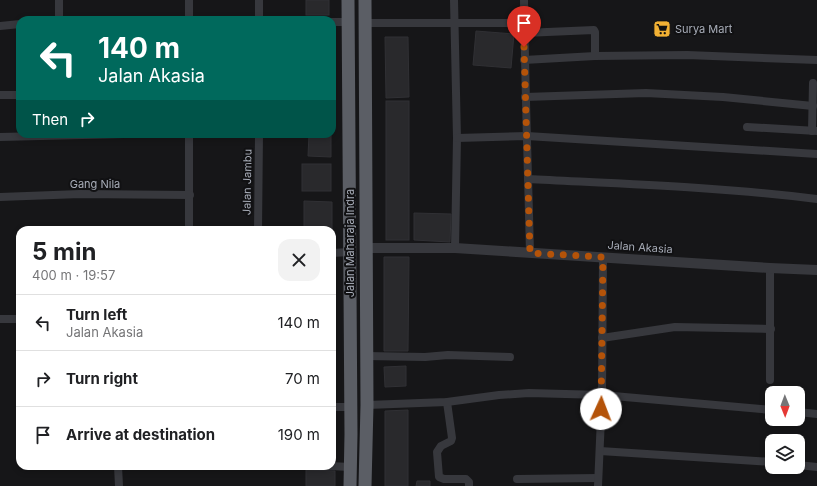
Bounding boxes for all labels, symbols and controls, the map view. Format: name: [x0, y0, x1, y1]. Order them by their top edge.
pin: [507, 6, 541, 47]
icon: arrive: [513, 12, 535, 34]
supermarket icon: Surya Mart: [652, 19, 672, 39]
place label: Surya Mart: [675, 22, 733, 36]
text: 140 m: [98, 31, 180, 65]
icon: left: [32, 32, 84, 84]
text: Jalan Akasia: [98, 65, 205, 86]
icon: right: [76, 108, 98, 130]
text: Then: [32, 110, 68, 129]
street label: Jalan Jambu: [239, 149, 255, 215]
street label: Gang Nila: [70, 177, 120, 191]
street label: Jalan Maharaja Indra: [343, 189, 357, 297]
text: 5 min: [32, 237, 96, 266]
street label: Jalan Akasia: [607, 238, 673, 256]
button: close: [278, 239, 320, 281]
text: 400 m · 19:57: [32, 267, 115, 283]
text: Turn left: [66, 305, 127, 324]
icon: left: [32, 312, 54, 334]
text: 140 m: [277, 313, 320, 332]
text: Jalan Akasia: [66, 324, 143, 340]
icon: right: [32, 368, 54, 390]
text: Turn right: [66, 369, 138, 388]
text: 70 m: [285, 369, 320, 388]
north arrow: [765, 386, 805, 426]
map controls: [765, 386, 805, 474]
position arrow: [580, 388, 622, 430]
icon: arrive: [32, 424, 54, 446]
text: Arrive at destination: [66, 425, 215, 444]
text: 190 m: [278, 425, 320, 444]
button: layers: [765, 434, 805, 474]

